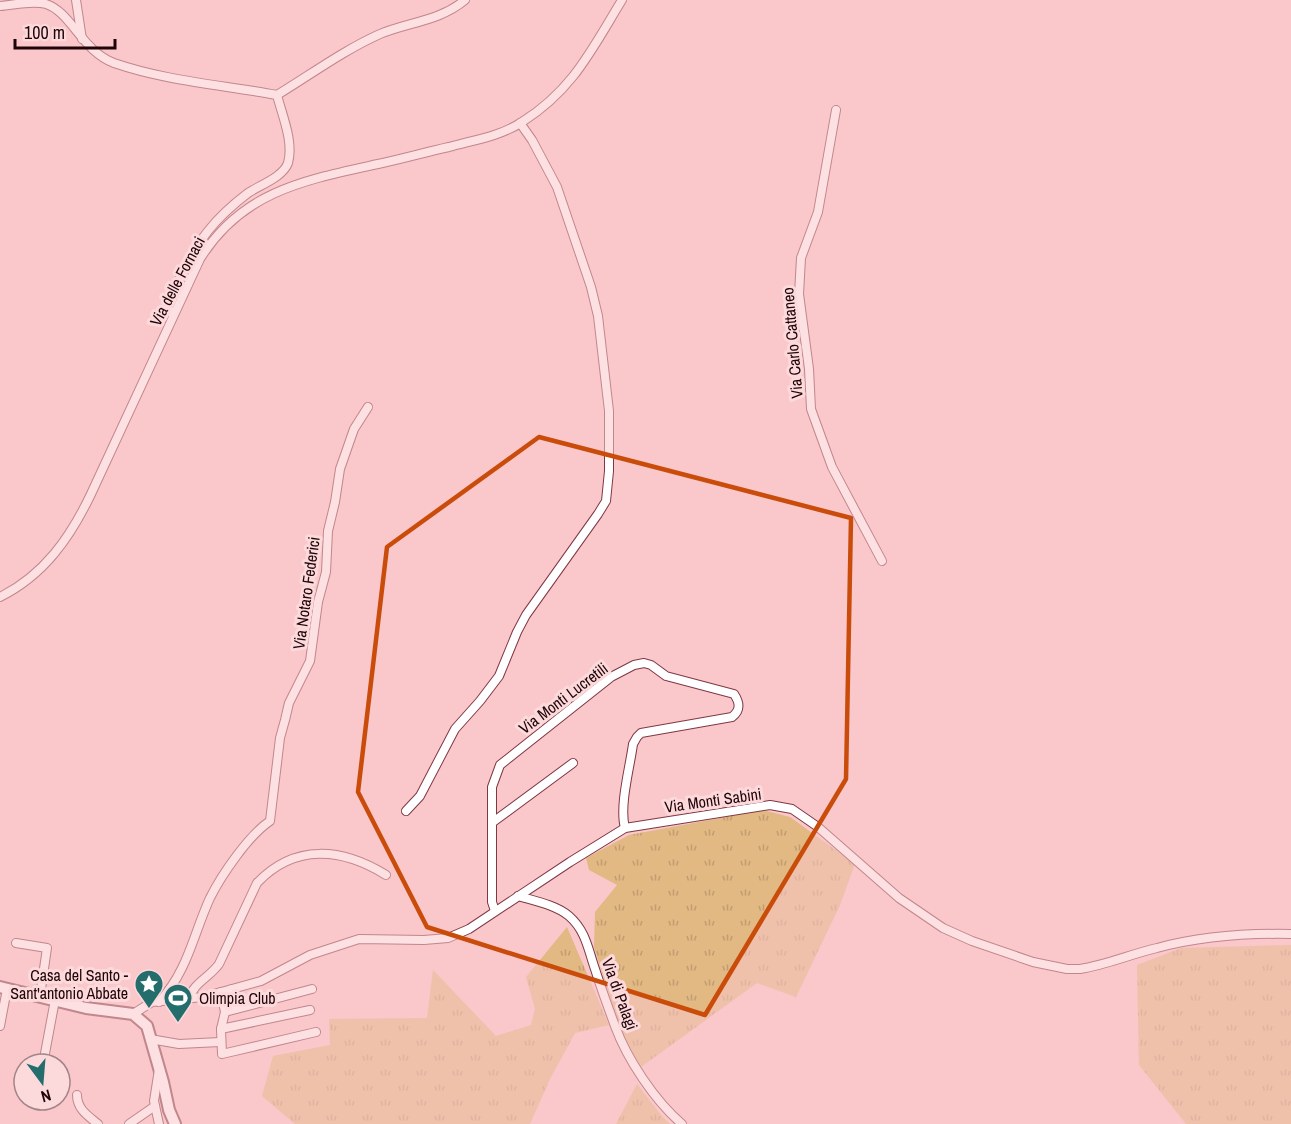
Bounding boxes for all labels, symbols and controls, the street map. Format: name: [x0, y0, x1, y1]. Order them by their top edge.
scale bar: [15, 12, 116, 50]
text: 100 m: [24, 20, 65, 45]
street label: Via delle Fornaci: [144, 232, 210, 330]
street label: Via Carlo Cattaneo: [776, 287, 808, 399]
street label: Via Notaro Federici: [287, 535, 325, 651]
street label: Via Monti Lucretili: [514, 657, 612, 739]
street label: Via Monti Sabini: [663, 782, 763, 818]
street label: Via di Palagi: [597, 955, 643, 1033]
place label: Casa del Santo - Sant'antonio Abbate: [10, 964, 129, 1004]
place icon: Casa del Santo - Sant'antonio Abbate: [133, 968, 165, 1010]
sports icon: Olimpia Club: [162, 982, 194, 1024]
place label: Olimpia Club: [199, 987, 276, 1009]
north arrow: [12, 1052, 72, 1112]
text: N: [39, 1085, 54, 1108]

